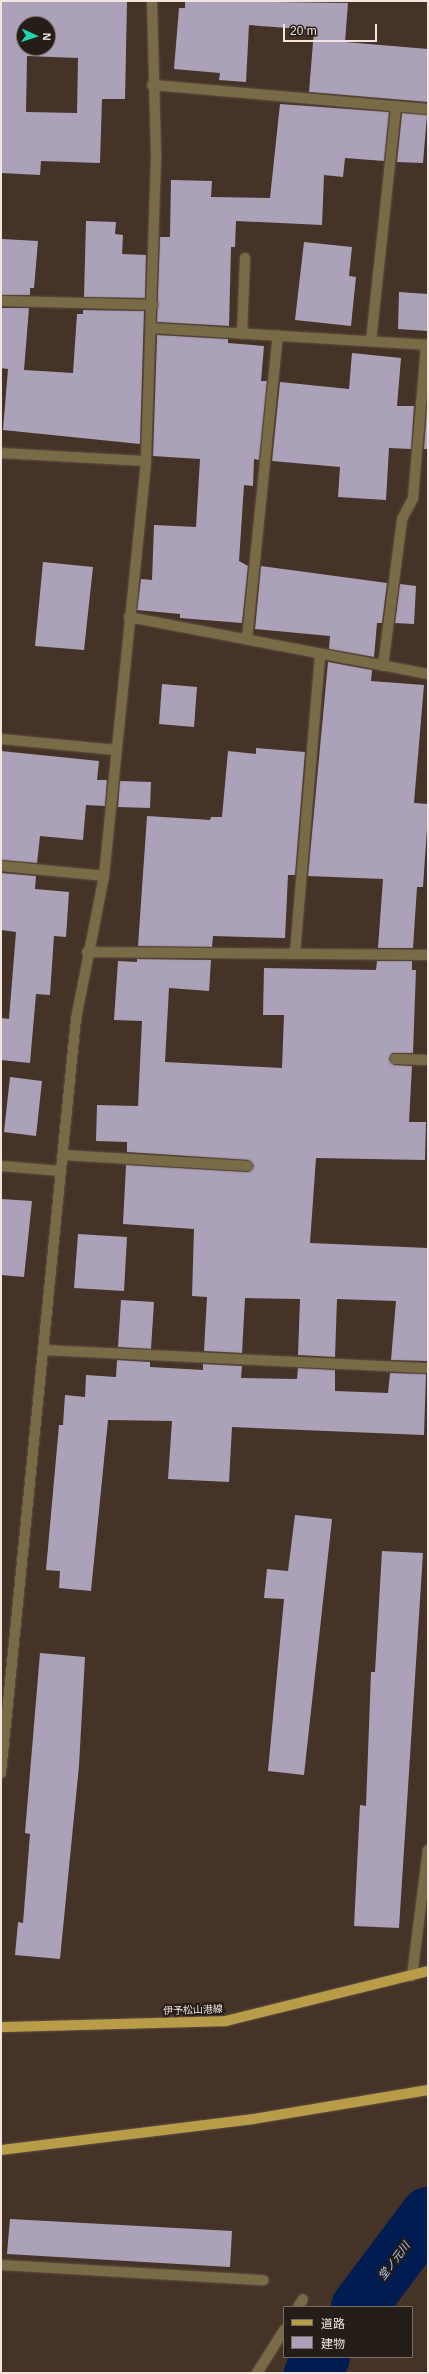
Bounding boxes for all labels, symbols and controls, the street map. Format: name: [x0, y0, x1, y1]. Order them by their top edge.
north arrow: [16, 16, 56, 56]
scale bar: [285, 16, 379, 42]
text: 20 m: [290, 24, 317, 38]
text: N: [41, 32, 53, 41]
street label: 伊予松山港線: [163, 2003, 223, 2017]
water label: 堂ノ元川: [375, 2239, 413, 2283]
legend: [283, 2306, 413, 2358]
text: 道路: [321, 2317, 345, 2331]
text: 建物: [321, 2337, 345, 2351]

